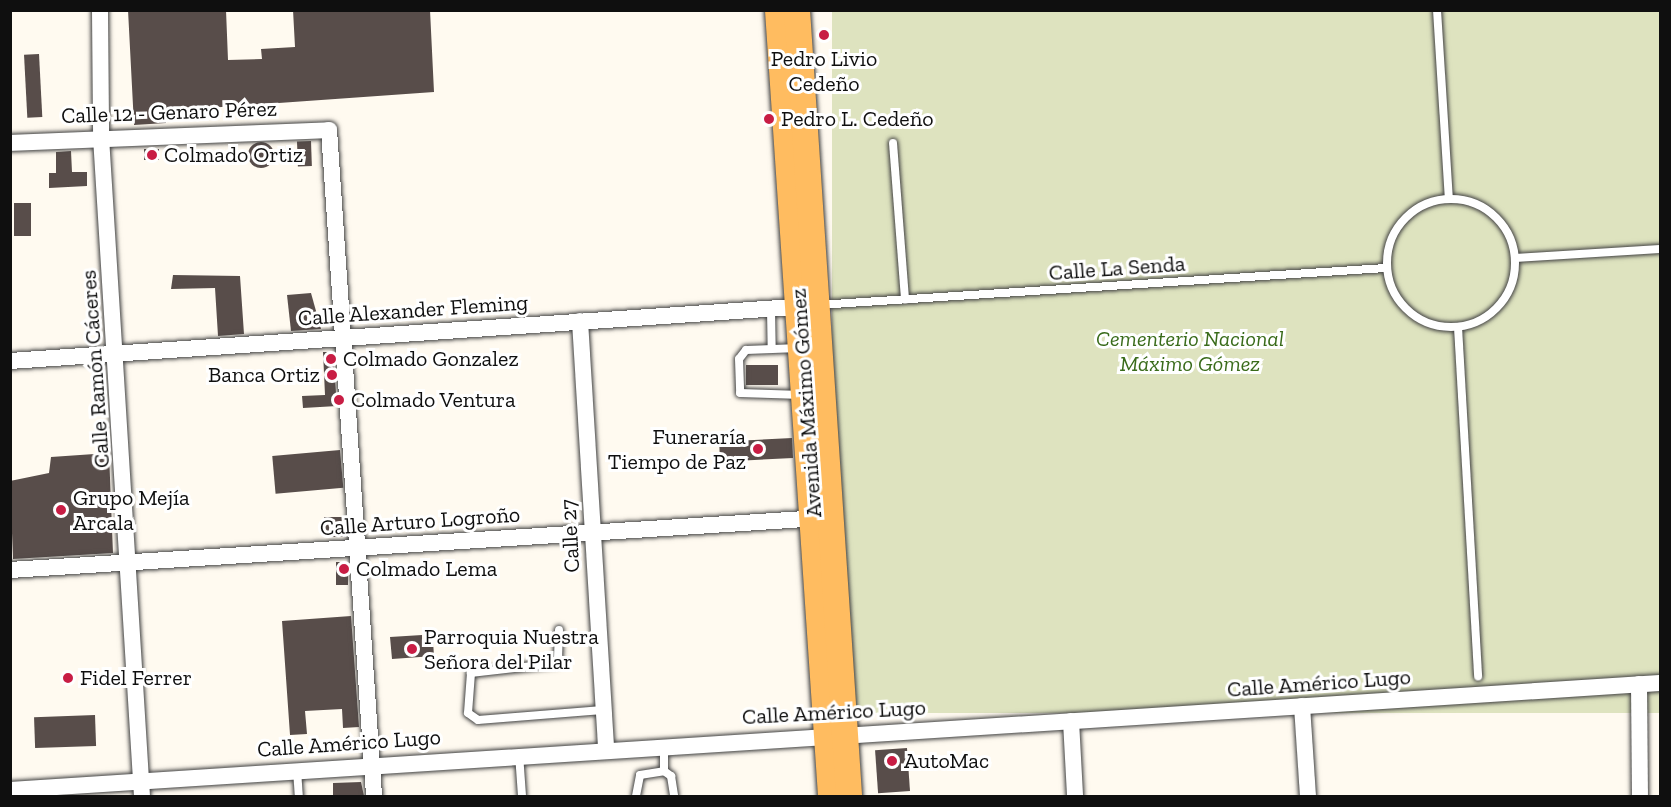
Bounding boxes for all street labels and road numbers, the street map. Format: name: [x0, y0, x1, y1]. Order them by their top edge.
street label: Calle 12 - Genaro Pérez: [61, 95, 277, 129]
street label: Calle La Senda: [1048, 250, 1186, 286]
street label: Calle Ramón Cáceres: [75, 269, 115, 469]
street label: Avenida Máximo Gómez: [785, 288, 827, 518]
street label: Calle Alexander Fleming: [297, 289, 529, 331]
street label: Calle 27: [555, 499, 585, 573]
street label: Calle Arturo Logroño: [319, 501, 521, 541]
street label: Calle Américo Lugo: [1226, 663, 1412, 703]
street label: Calle Américo Lugo: [741, 694, 927, 730]
street label: Calle Américo Lugo: [256, 723, 442, 763]

